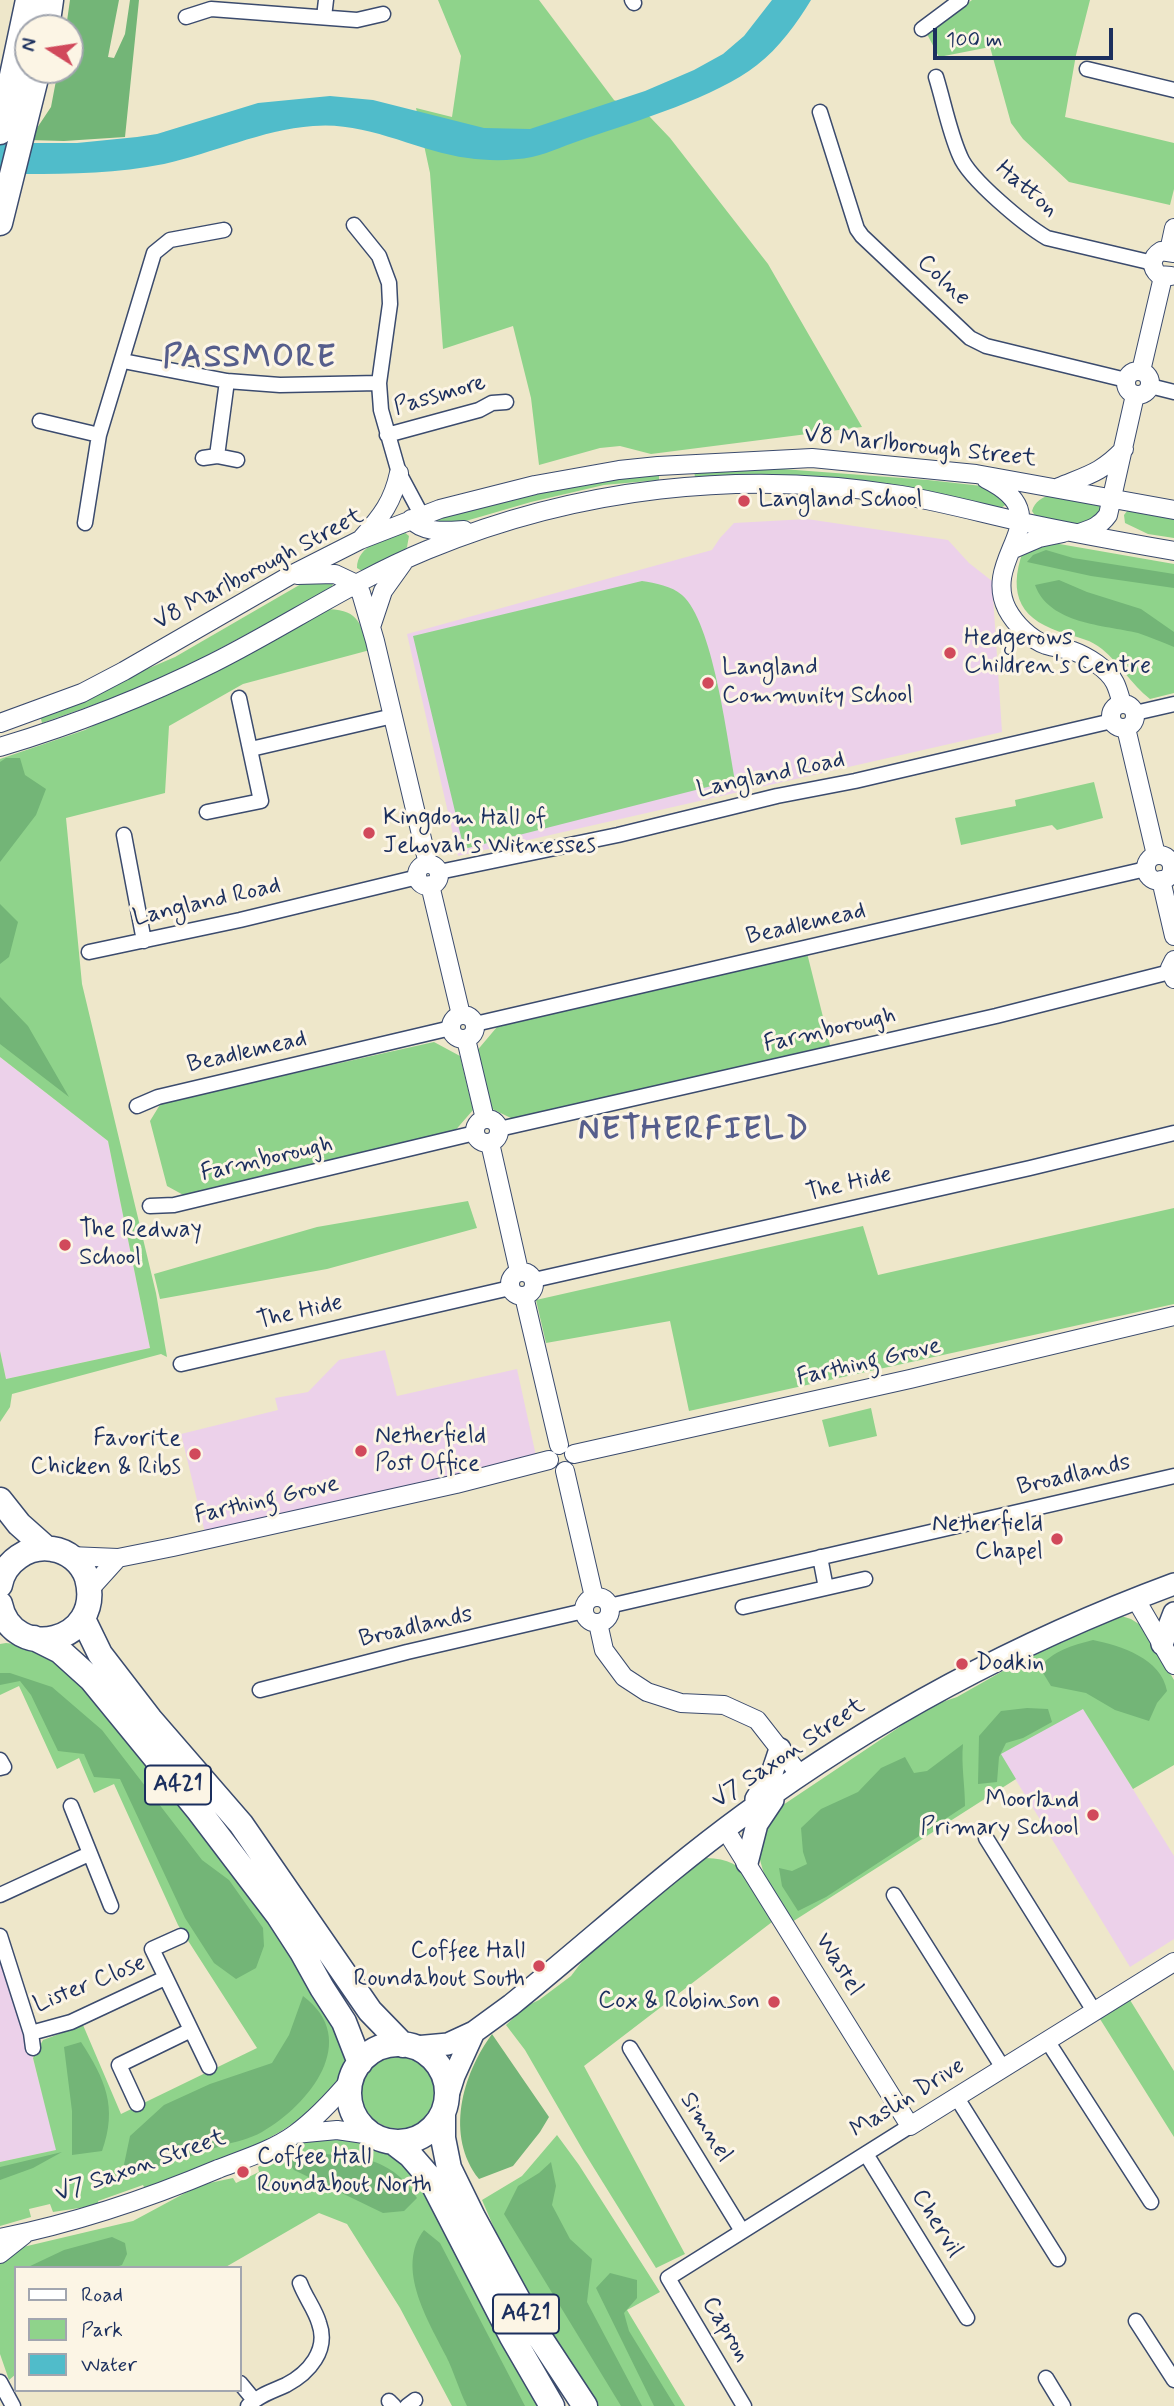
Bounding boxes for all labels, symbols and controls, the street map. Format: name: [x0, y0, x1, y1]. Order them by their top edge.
north arrow: [14, 14, 84, 84]
scale bar: [936, 14, 1116, 58]
text: 100 m: [946, 26, 1002, 54]
text: N: [16, 36, 43, 54]
street label: Hatton: [989, 155, 1063, 225]
street label: Colne: [910, 249, 976, 313]
district label: PASSMORE: [165, 340, 335, 378]
street label: Passmore: [391, 369, 489, 423]
street label: V8 Marlborough Street: [802, 421, 1038, 475]
place label: Langland School: [758, 487, 923, 515]
marker: Langland School: [736, 493, 752, 509]
street label: V8 Marlborough Street: [149, 503, 369, 637]
place label: Hedgerows Children's Centre: [964, 625, 1151, 681]
marker: Hedgerows Children's Centre: [942, 645, 958, 661]
place label: Langland Community School: [722, 655, 913, 711]
marker: Langland Community School: [700, 675, 716, 691]
street label: Langland Road: [694, 746, 848, 806]
place label: Kingdom Hall of Jehovah's Witnesses: [383, 805, 596, 861]
marker: Kingdom Hall of Jehovah's Witnesses: [361, 825, 377, 841]
street label: Langland Road: [130, 872, 284, 934]
street label: Beadlemead: [744, 897, 868, 953]
street label: Farmborough: [761, 1002, 899, 1060]
street label: Beadlemead: [185, 1025, 309, 1081]
district label: NETHERFIELD: [580, 1112, 808, 1150]
street label: Farmborough: [198, 1131, 336, 1189]
street label: The Hide: [803, 1161, 895, 1209]
place label: The Redway School: [79, 1217, 202, 1273]
marker: The Redway School: [57, 1237, 73, 1253]
street label: The Hide: [254, 1289, 346, 1337]
street label: Farthing Grove: [794, 1332, 944, 1394]
place label: Netherfield Post Office: [375, 1423, 486, 1479]
place label: Favorite Chicken & Ribs: [30, 1426, 181, 1482]
marker: Netherfield Post Office: [353, 1443, 369, 1459]
marker: Favorite Chicken & Ribs: [187, 1446, 203, 1462]
street label: Broadlands: [1014, 1449, 1134, 1503]
street label: Farthing Grove: [192, 1470, 342, 1532]
place label: Netherfield Chapel: [932, 1511, 1043, 1567]
marker: Netherfield Chapel: [1049, 1531, 1065, 1547]
street label: Broadlands: [356, 1601, 476, 1655]
place label: Dodkin: [976, 1650, 1044, 1678]
marker: Dodkin: [954, 1656, 970, 1672]
street label: V7 Saxon Street: [707, 1692, 871, 1816]
road number: A421: [145, 1766, 211, 1804]
place label: Moorland Primary School: [921, 1787, 1079, 1843]
marker: Moorland Primary School: [1085, 1807, 1101, 1823]
street label: Wastel: [808, 1928, 868, 2002]
place label: Coffee Hall Roundabout South: [354, 1938, 525, 1994]
street label: Lister Close: [30, 1949, 150, 2021]
marker: Coffee Hall Roundabout South: [531, 1958, 547, 1974]
place label: Cox & Robinson: [598, 1988, 760, 2016]
marker: Cox & Robinson: [766, 1994, 782, 2010]
street label: Maslin Drive: [845, 2052, 971, 2146]
street label: Simnel: [672, 2088, 738, 2168]
street label: V7 Saxon Street: [52, 2124, 230, 2210]
place label: Coffee Hall Roundabout North: [257, 2144, 432, 2200]
marker: Coffee Hall Roundabout North: [235, 2164, 251, 2180]
street label: Chervil: [904, 2184, 968, 2264]
legend: [14, 2266, 242, 2392]
text: Road: [81, 2281, 123, 2309]
street label: Capron: [694, 2292, 756, 2368]
road number: A421: [493, 2294, 559, 2334]
text: Park: [81, 2316, 123, 2344]
text: Water: [81, 2351, 137, 2379]

